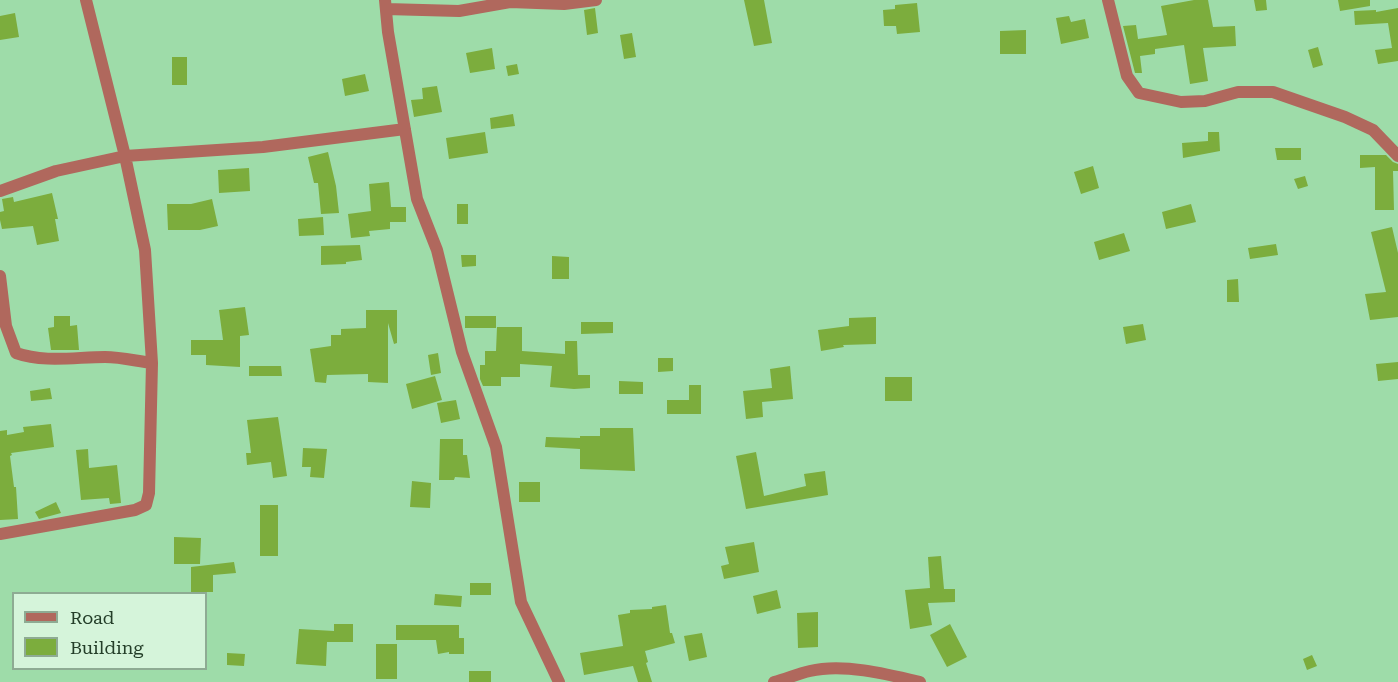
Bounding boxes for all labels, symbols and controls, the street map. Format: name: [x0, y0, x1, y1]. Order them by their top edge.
legend: [12, 592, 207, 670]
text: Road: [70, 607, 114, 628]
text: Building: [70, 637, 144, 658]

